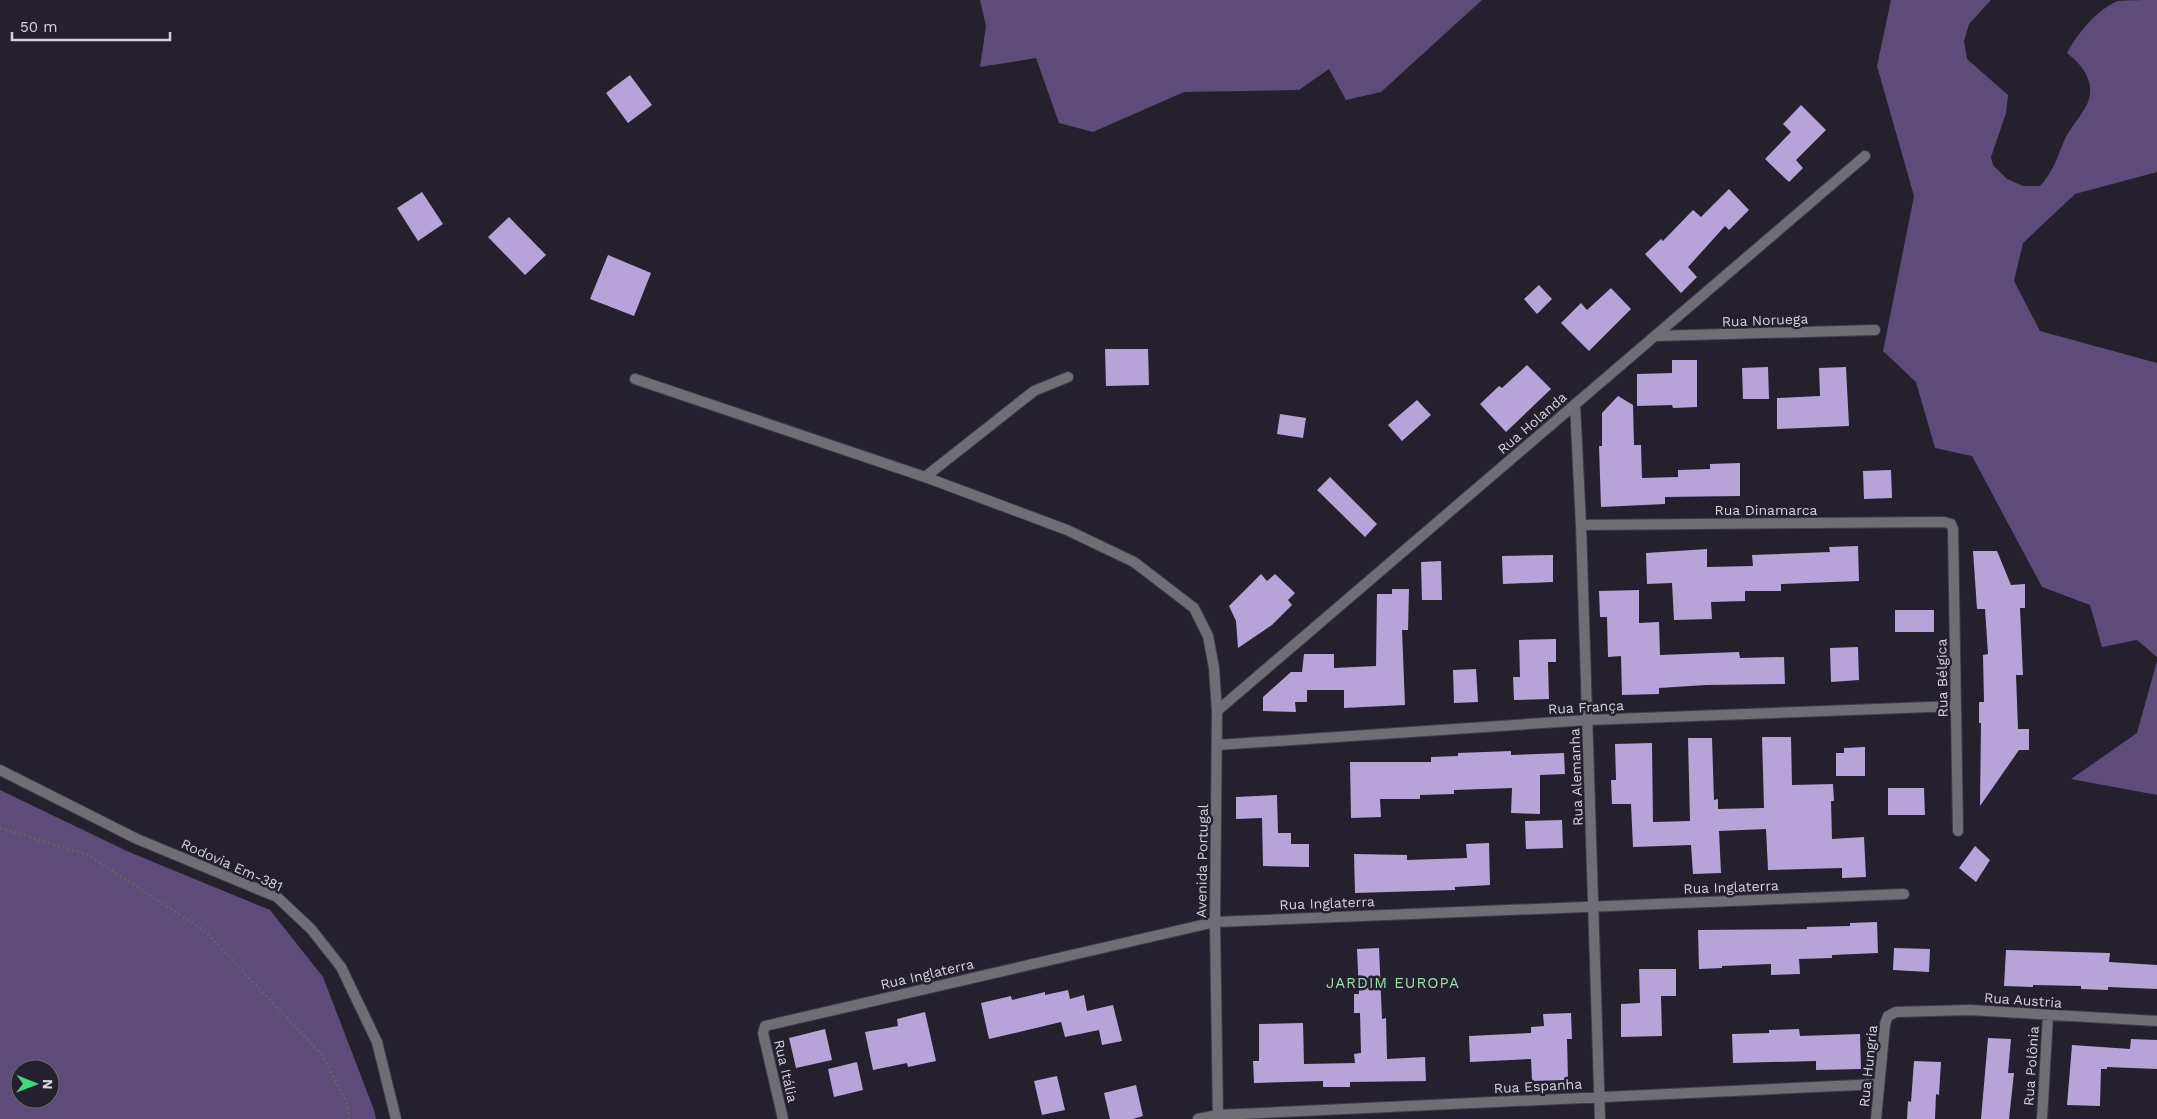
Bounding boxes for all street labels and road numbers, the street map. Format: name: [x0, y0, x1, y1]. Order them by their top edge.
street label: Rua Noruega: [1721, 310, 1809, 330]
street label: Rua Holanda: [1494, 389, 1570, 457]
street label: Rua Dinamarca: [1714, 502, 1818, 518]
street label: Rua Bélgica: [1933, 638, 1951, 717]
street label: Rua França: [1548, 697, 1624, 717]
street label: Rua Alemanha: [1566, 728, 1586, 826]
street label: Avenida Portugal: [1193, 803, 1211, 918]
street label: Rodovia Em-381: [179, 835, 285, 895]
street label: Rua Inglaterra: [1683, 877, 1779, 897]
street label: Rua Inglaterra: [1279, 893, 1375, 913]
street label: Rua Inglaterra: [879, 955, 975, 993]
street label: Rua Austria: [1984, 989, 2063, 1011]
street label: Rua Hungria: [1856, 1024, 1880, 1108]
street label: Rua Polônia: [2020, 1025, 2042, 1106]
street label: Rua Itália: [771, 1038, 801, 1104]
street label: Rua Espanha: [1493, 1076, 1583, 1096]

